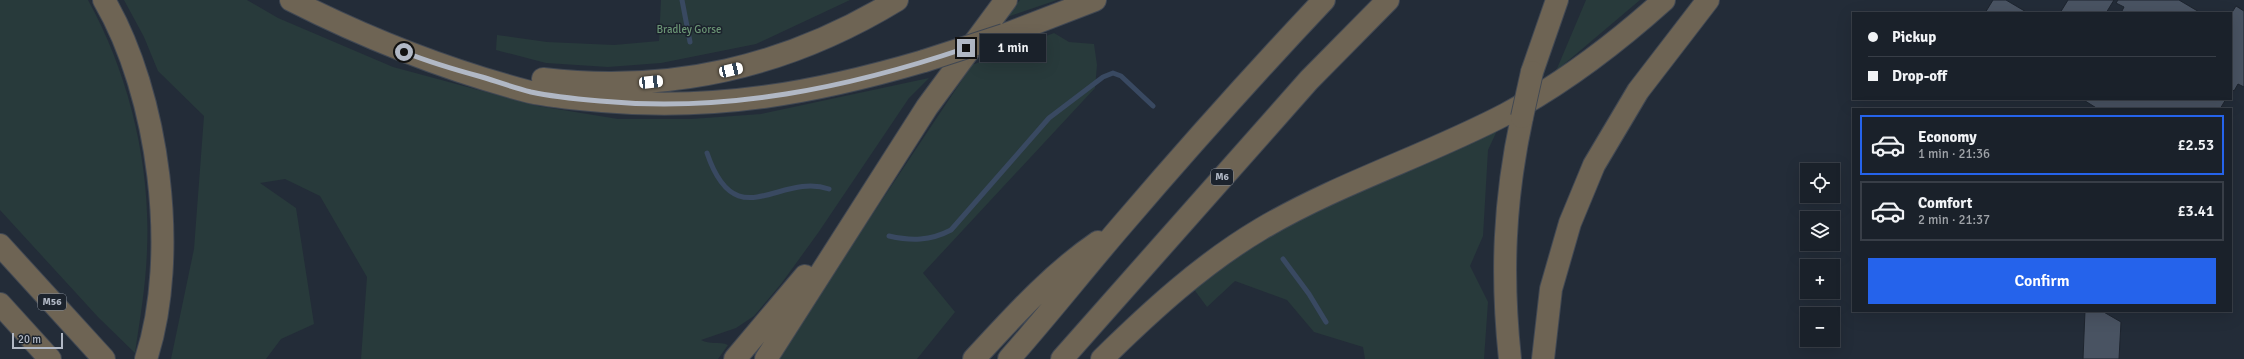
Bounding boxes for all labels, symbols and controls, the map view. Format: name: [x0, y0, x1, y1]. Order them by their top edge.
park label: Bradley Gorse: [656, 23, 722, 36]
text: Pickup: [1892, 28, 1936, 46]
callout: 1 min: [980, 34, 1046, 62]
route end: [957, 39, 975, 57]
text: 1 min: [997, 40, 1029, 56]
route start: [395, 43, 413, 61]
car: [718, 61, 744, 79]
text: Drop-off: [1892, 67, 1947, 85]
car: [638, 75, 664, 89]
icon: car: [1870, 127, 1906, 163]
text: Economy: [1918, 128, 1977, 146]
text: £2.53: [2177, 136, 2214, 154]
text: 1 min · 21:36: [1918, 146, 1990, 162]
map controls: [1800, 163, 1840, 347]
button: locate: [1800, 163, 1840, 203]
road number: M6: [1211, 169, 1233, 185]
icon: car: [1870, 193, 1906, 229]
text: Comfort: [1918, 194, 1972, 212]
text: £3.41: [2177, 202, 2214, 220]
button: layers: [1800, 211, 1840, 251]
text: 2 min · 21:37: [1918, 212, 1990, 228]
button: Confirm: [1868, 258, 2216, 304]
button: +: [1800, 259, 1840, 299]
road number: M56: [38, 294, 66, 310]
button: −: [1800, 307, 1840, 347]
scale bar: [12, 331, 63, 350]
text: 20 m: [18, 333, 41, 346]

